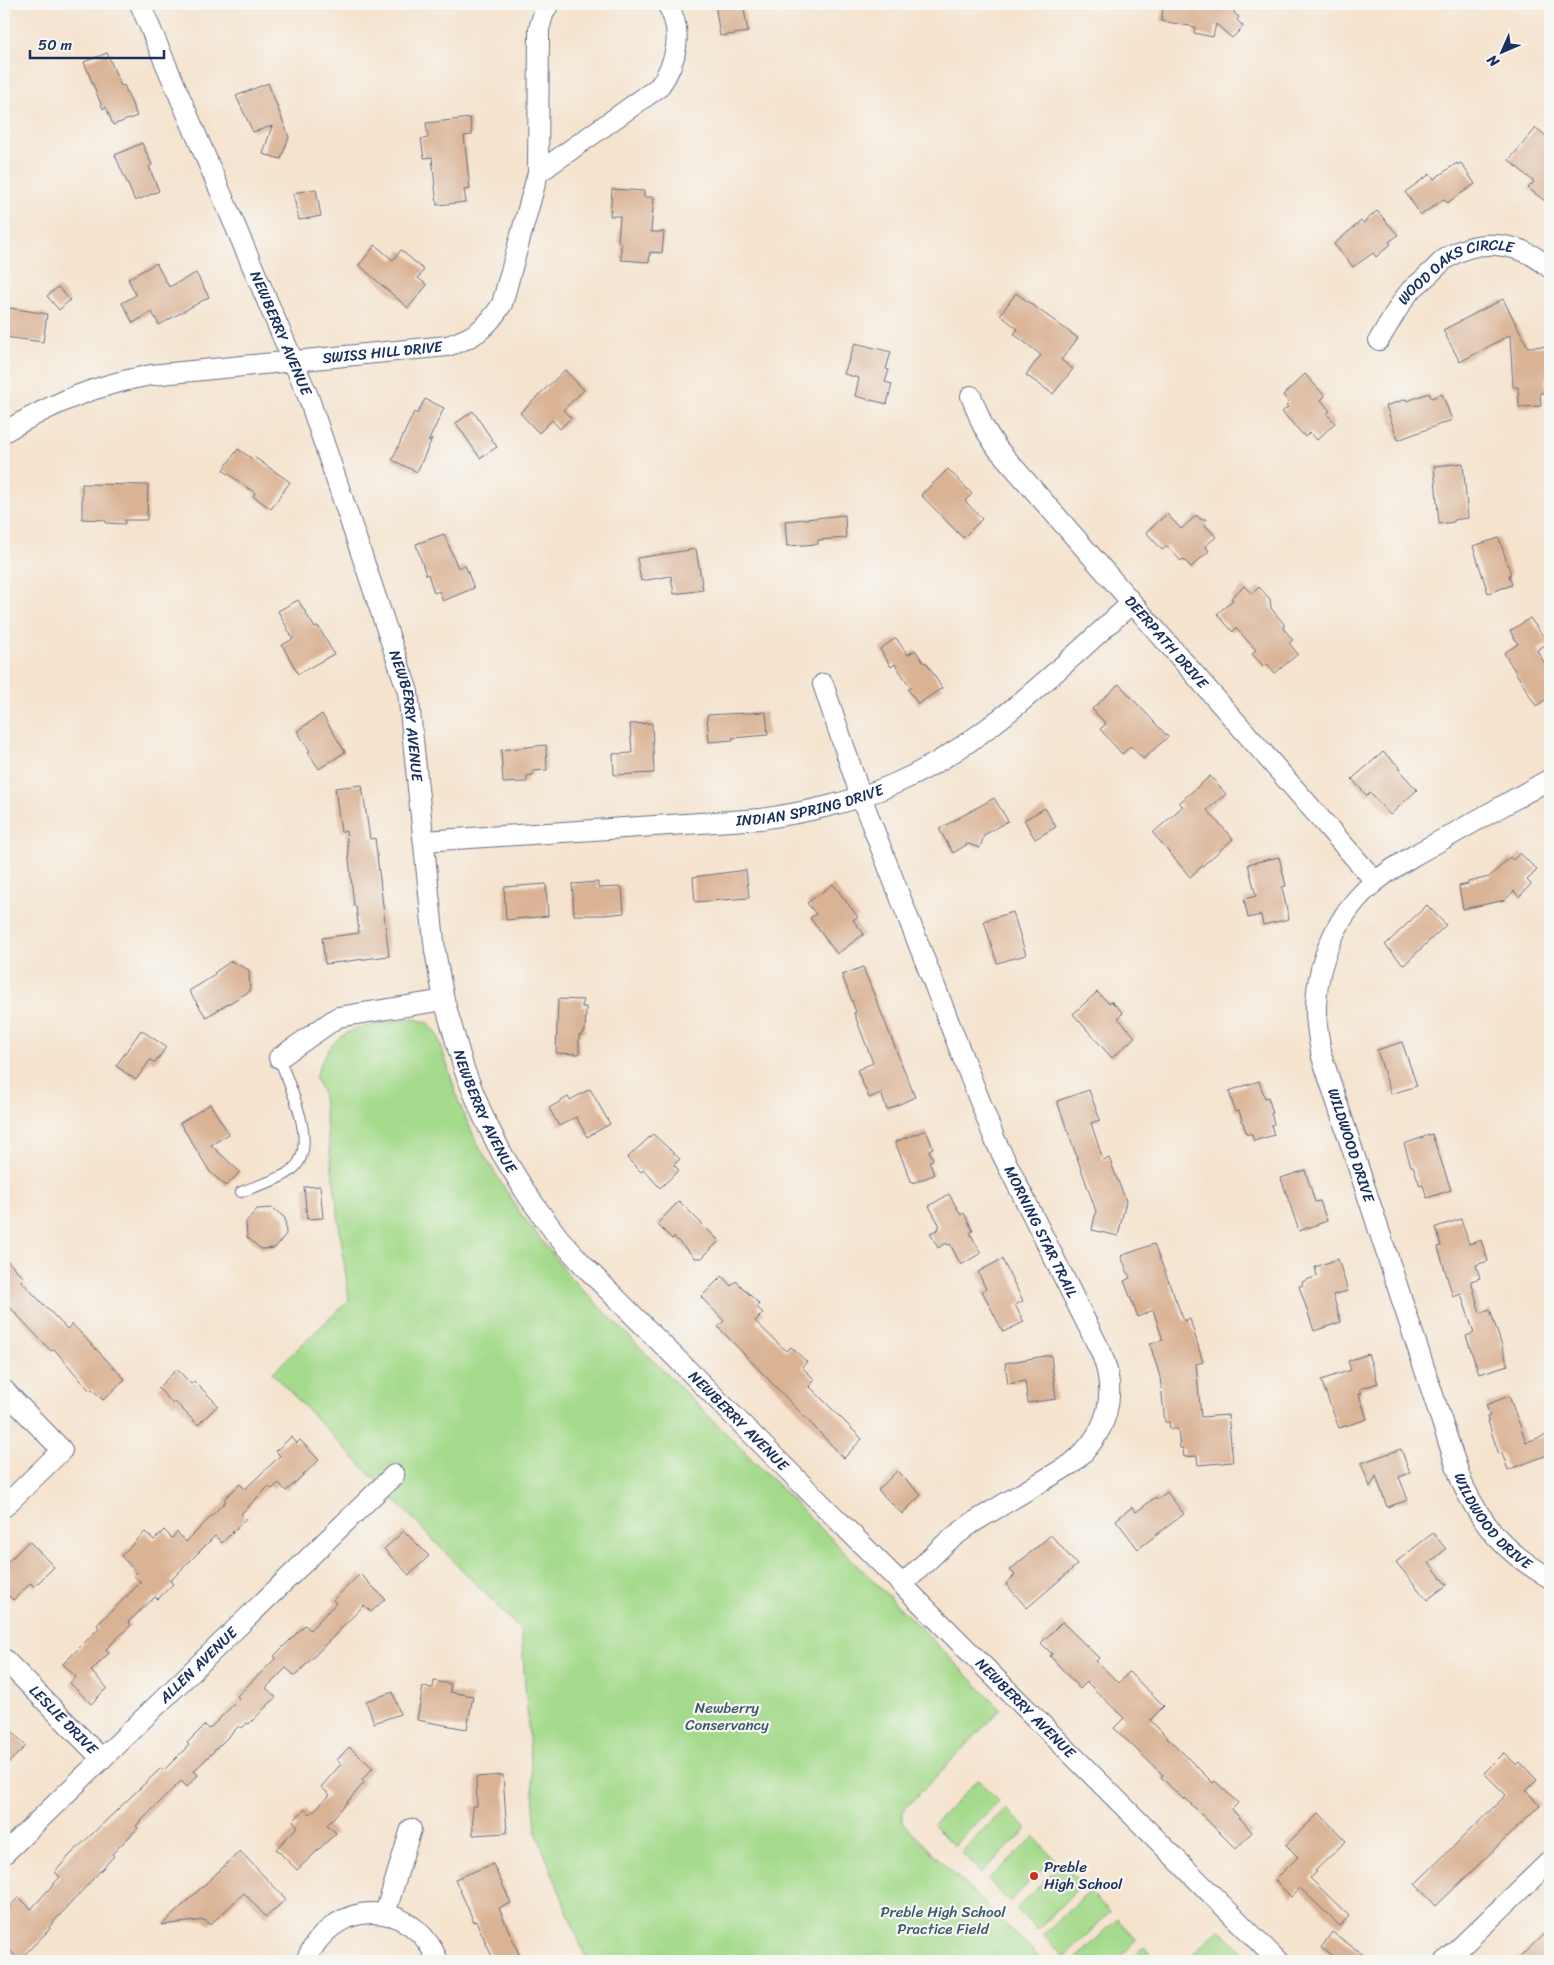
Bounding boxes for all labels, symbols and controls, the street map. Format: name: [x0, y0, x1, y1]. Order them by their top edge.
scale bar: [30, 28, 164, 60]
north arrow: [1476, 28, 1526, 78]
text: 50 m: [38, 32, 73, 58]
text: N: [1481, 48, 1506, 74]
street label: WOOD OAKS CIRCLE: [1391, 232, 1518, 310]
street label: NEWBERRY AVENUE: [243, 267, 320, 401]
street label: SWISS HILL DRIVE: [321, 333, 445, 371]
street label: DEERPATH DRIVE: [1118, 589, 1216, 696]
street label: NEWBERRY AVENUE: [382, 646, 430, 784]
street label: INDIAN SPRING DRIVE: [734, 776, 889, 834]
street label: NEWBERRY AVENUE: [446, 1046, 525, 1180]
street label: WILDWOOD DRIVE: [1320, 1085, 1382, 1207]
street label: MORNING STAR TRAIL: [997, 1161, 1085, 1303]
street label: NEWBERRY AVENUE: [682, 1364, 796, 1478]
street label: WILDWOOD DRIVE: [1447, 1469, 1539, 1577]
street label: ALLEN AVENUE: [152, 1619, 245, 1710]
street label: NEWBERRY AVENUE: [969, 1652, 1083, 1766]
street label: LESLIE DRIVE: [23, 1679, 105, 1762]
park label: Newberry Conservancy: [685, 1695, 769, 1738]
place label: Preble High School: [1044, 1854, 1123, 1897]
marker: Preble High School: [1028, 1870, 1040, 1882]
park label: Preble High School Practice Field: [880, 1899, 1006, 1942]

